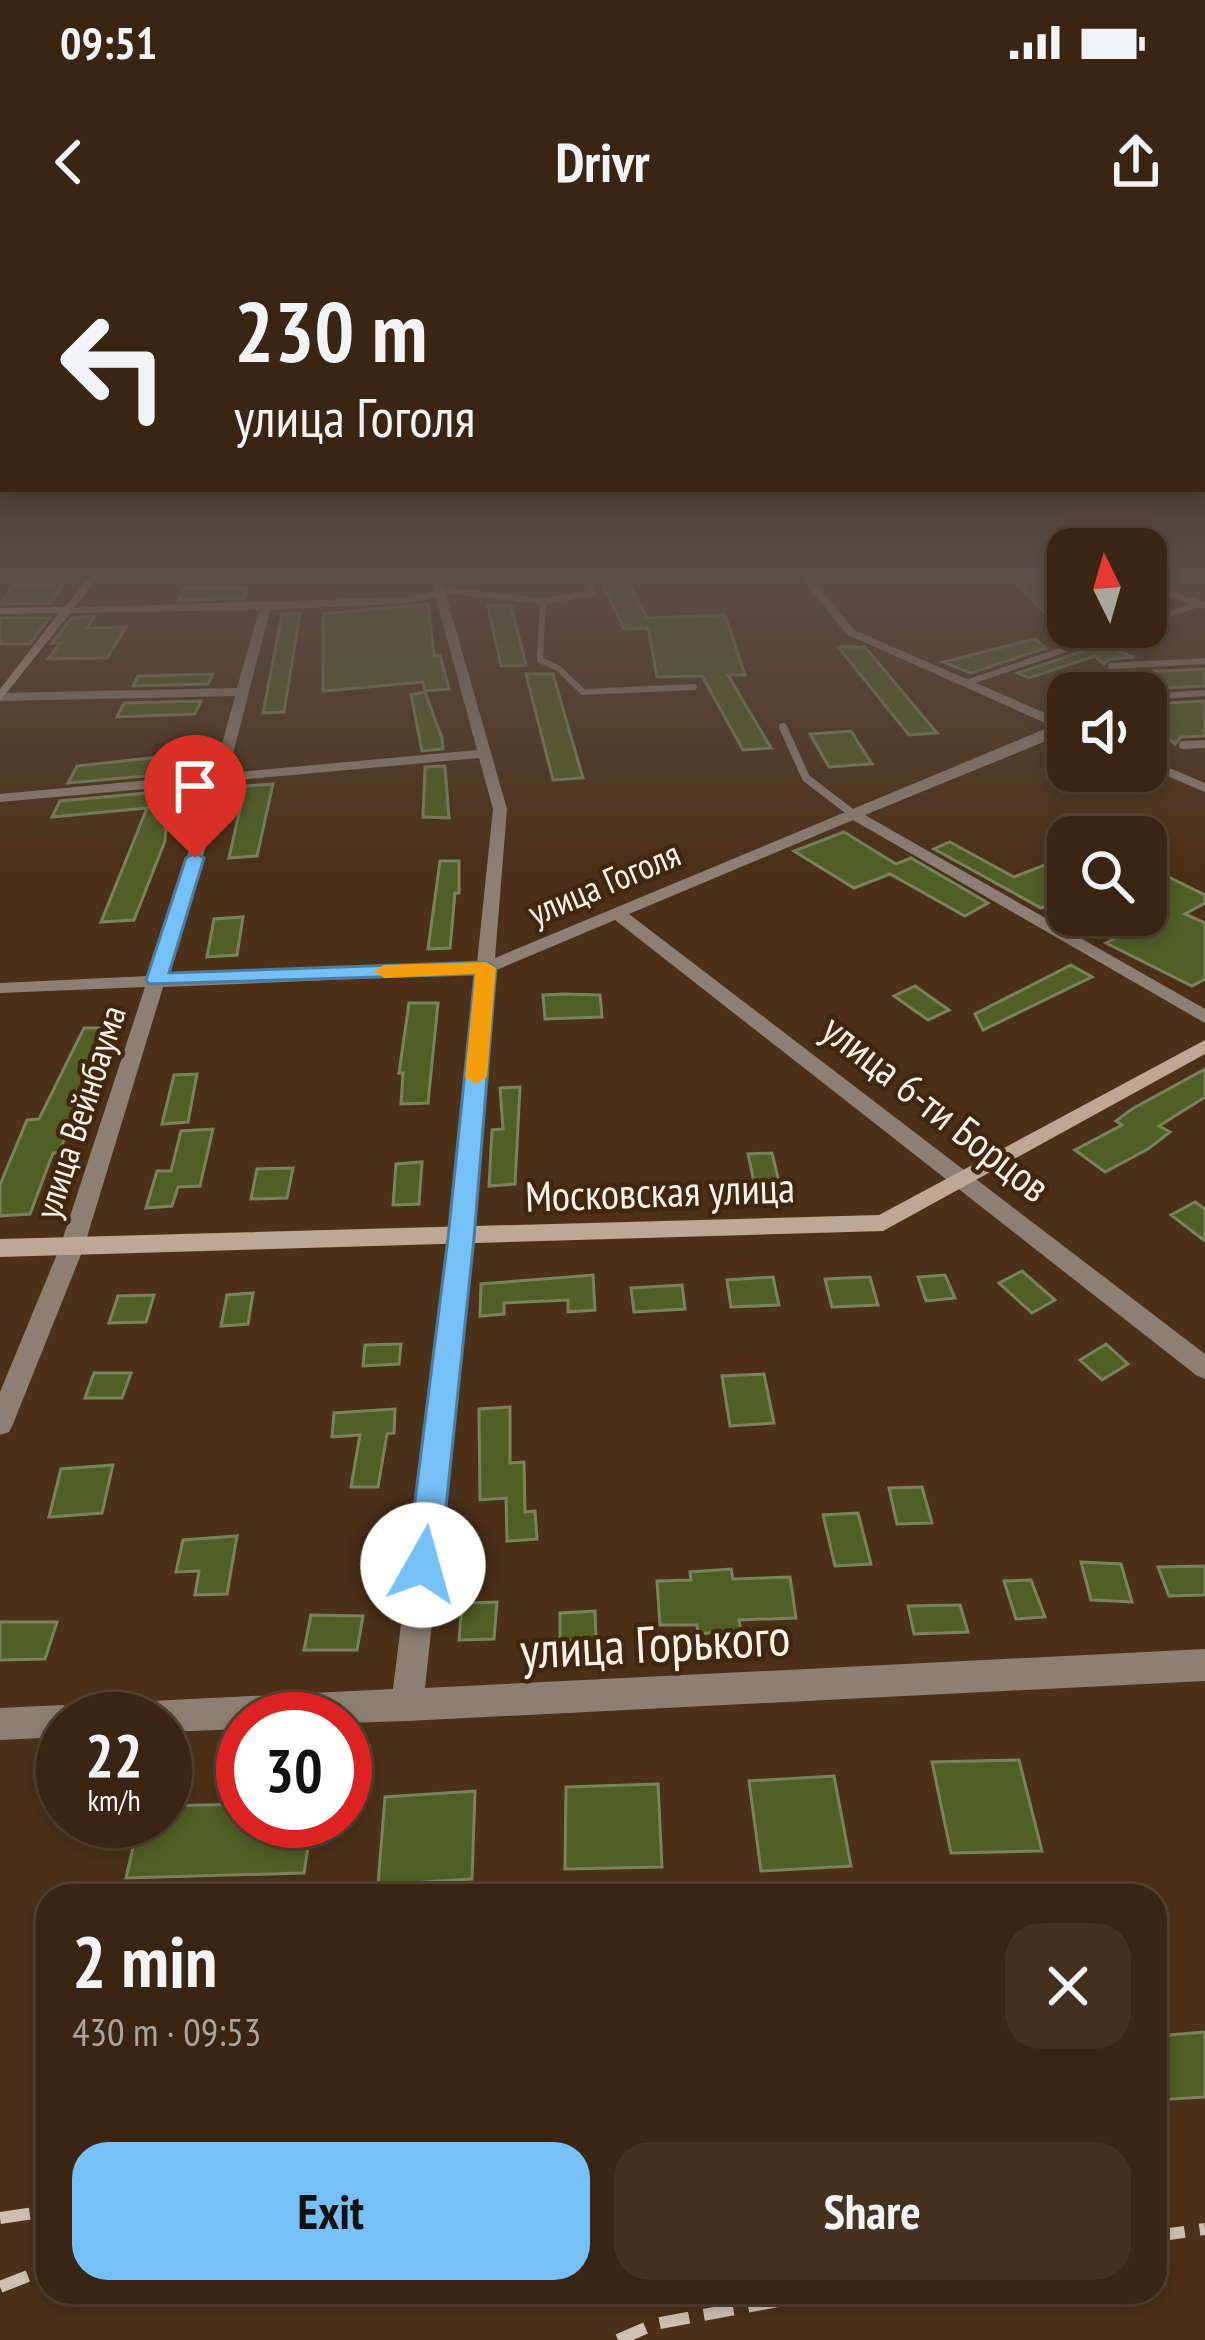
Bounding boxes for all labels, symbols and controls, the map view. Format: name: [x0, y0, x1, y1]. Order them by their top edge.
text: 09:51: [60, 13, 157, 71]
text: Drivr: [555, 127, 650, 197]
icon: back: [36, 129, 102, 195]
icon: share: [1103, 129, 1169, 195]
text: 230 m: [234, 276, 427, 385]
icon: left: [36, 288, 192, 444]
text: улица Гоголя: [234, 382, 476, 452]
north arrow: [1047, 528, 1167, 648]
map controls: [1047, 528, 1167, 936]
button: sound: [1047, 672, 1167, 792]
pin: [144, 735, 246, 858]
icon: arrive: [162, 753, 228, 819]
button: search: [1047, 816, 1167, 936]
street label: улица Гоголя: [521, 829, 687, 936]
street label: улица Вейнбаума: [23, 999, 136, 1224]
street label: улица 6-ти Борцов: [811, 1001, 1062, 1214]
street label: Московская улица: [524, 1159, 796, 1224]
position arrow: [360, 1502, 486, 1628]
street label: улица Горького: [518, 1603, 792, 1683]
speed limit sign: 30: [216, 1692, 372, 1848]
text: 22: [85, 1716, 143, 1794]
text: km/h: [87, 1780, 141, 1819]
text: 2 min: [72, 1914, 217, 2007]
button: close: [1005, 1923, 1131, 2049]
text: 430 m · 09:53: [72, 2006, 261, 2057]
button: Exit: [72, 2142, 590, 2280]
button: Share: [614, 2142, 1131, 2280]

